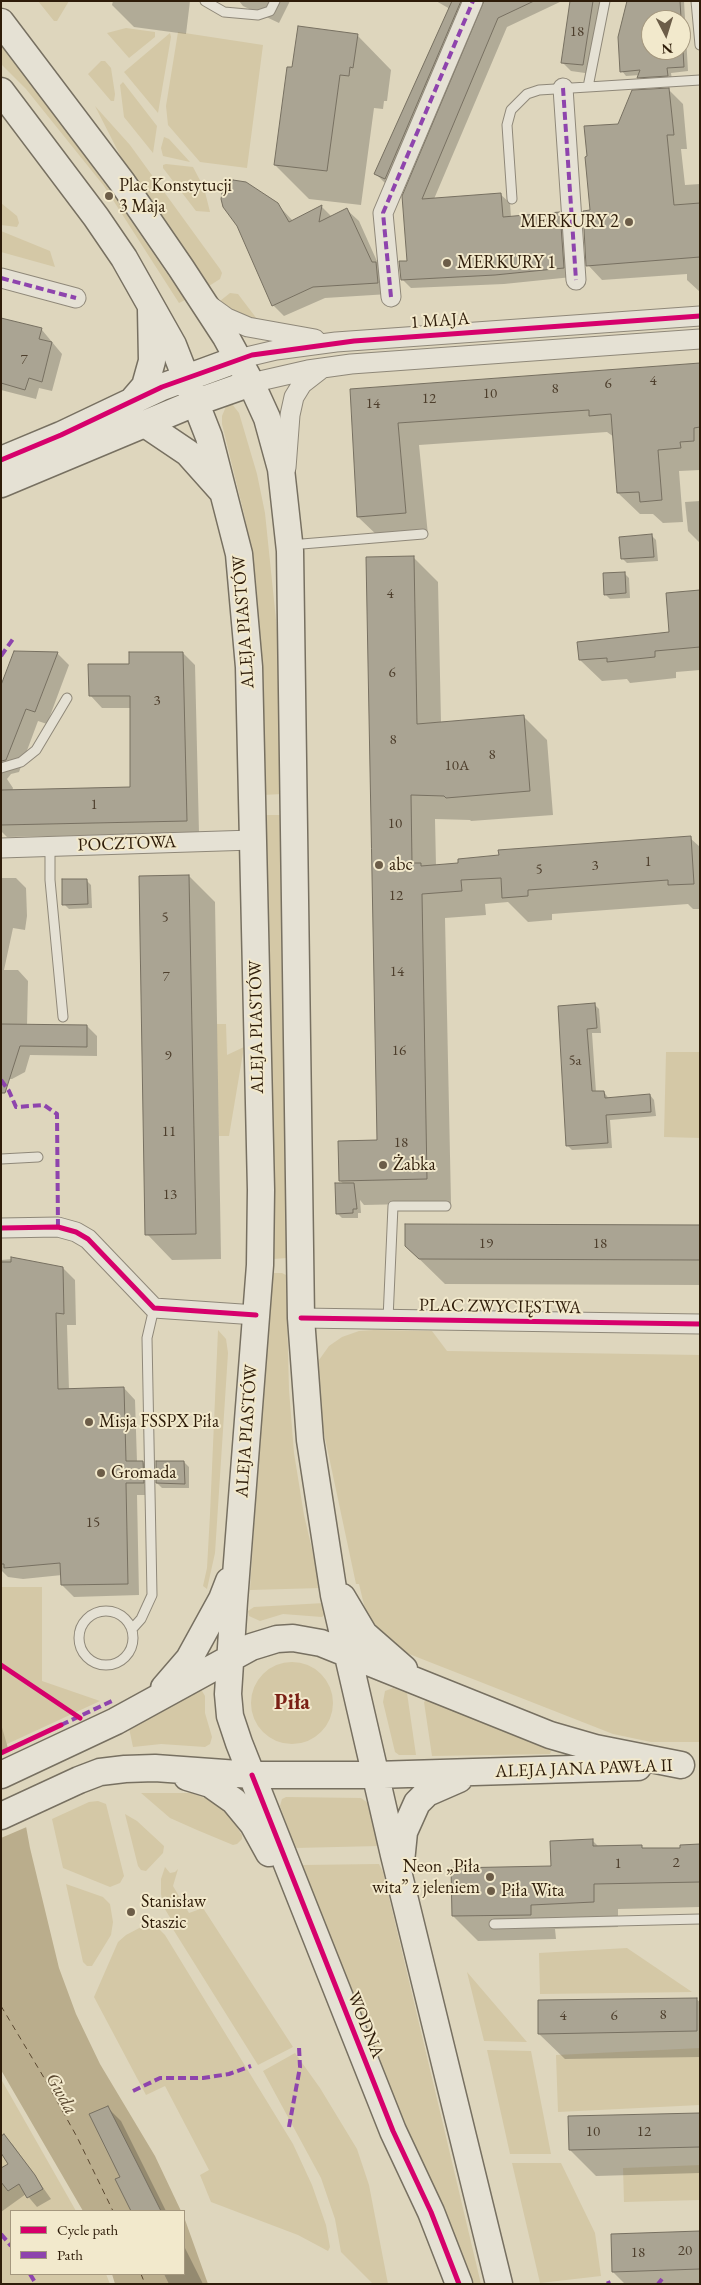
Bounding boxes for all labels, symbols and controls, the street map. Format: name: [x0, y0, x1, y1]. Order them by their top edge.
north arrow: [641, 10, 691, 60]
house number: 18: [570, 23, 584, 41]
text: N: [661, 39, 674, 58]
place label: Plac Konstytucji 3 Maja: [119, 175, 232, 218]
marker: Plac Konstytucji 3 Maja: [103, 190, 115, 202]
place label: MERKURY 2: [520, 211, 619, 233]
marker: MERKURY 2: [623, 216, 635, 228]
place label: MERKURY 1: [457, 252, 556, 274]
marker: MERKURY 1: [441, 257, 453, 269]
street label: 1 MAJA: [410, 308, 470, 334]
house number: 7: [20, 351, 28, 369]
house number: 4: [649, 372, 657, 390]
house number: 6: [604, 375, 612, 393]
house number: 8: [551, 380, 559, 398]
house number: 10: [483, 385, 497, 403]
house number: 12: [422, 390, 436, 408]
house number: 14: [366, 395, 380, 413]
street label: ALEJA PIASTÓW: [229, 555, 259, 689]
house number: 4: [386, 585, 394, 603]
house number: 6: [388, 664, 396, 682]
house number: 3: [153, 692, 161, 710]
house number: 8: [389, 731, 397, 749]
house number: 8: [488, 746, 496, 764]
house number: 10A: [445, 757, 469, 775]
house number: 1: [90, 796, 98, 814]
house number: 10: [388, 815, 402, 833]
street label: POCZTOWA: [77, 831, 177, 857]
house number: 1: [644, 853, 652, 871]
place label: abc: [389, 854, 413, 876]
house number: 3: [591, 857, 599, 875]
marker: abc: [373, 859, 385, 871]
house number: 5: [535, 861, 543, 879]
house number: 12: [389, 887, 403, 905]
house number: 5: [161, 909, 169, 927]
street label: ALEJA PIASTÓW: [245, 960, 269, 1094]
house number: 14: [390, 963, 404, 981]
house number: 7: [162, 968, 170, 986]
house number: 16: [392, 1042, 406, 1060]
house number: 9: [164, 1047, 172, 1065]
house number: 5a: [568, 1052, 582, 1070]
house number: 11: [162, 1123, 176, 1141]
house number: 18: [394, 1134, 408, 1152]
place label: Żabka: [393, 1154, 436, 1176]
marker: Żabka: [377, 1159, 389, 1171]
house number: 13: [163, 1186, 177, 1204]
house number: 19: [479, 1235, 493, 1253]
house number: 18: [593, 1235, 607, 1253]
street label: PLAC ZWYCIĘSTWA: [419, 1295, 581, 1319]
street label: ALEJA PIASTÓW: [232, 1364, 262, 1498]
place label: Misja FSSPX Piła: [99, 1411, 219, 1433]
marker: Misja FSSPX Piła: [83, 1416, 95, 1428]
place label: Gromada: [111, 1462, 177, 1484]
marker: Gromada: [95, 1467, 107, 1479]
house number: 15: [86, 1514, 100, 1532]
district label: Piła: [274, 1690, 310, 1716]
street label: ALEJA JANA PAWŁA II: [495, 1755, 673, 1783]
house number: 2: [672, 1854, 680, 1872]
house number: 1: [614, 1855, 622, 1873]
place label: Neon „Piła wita” z jeleniem: [372, 1856, 480, 1898]
marker: Neon „Piła wita” z jeleniem: [484, 1871, 496, 1883]
place label: Piła Wita: [501, 1880, 565, 1902]
marker: Piła Wita: [485, 1885, 497, 1897]
place label: Stanisław Staszic: [141, 1891, 206, 1934]
marker: Stanisław Staszic: [125, 1906, 137, 1918]
street label: WODNA: [342, 1989, 388, 2061]
house number: 8: [659, 2006, 667, 2024]
house number: 4: [559, 2007, 567, 2025]
house number: 6: [610, 2007, 618, 2025]
water label: Gwda: [40, 2069, 82, 2119]
house number: 10: [586, 2123, 600, 2141]
house number: 12: [637, 2123, 651, 2141]
legend: [10, 2210, 185, 2275]
text: Cycle path: [57, 2220, 118, 2239]
house number: 20: [678, 2242, 692, 2260]
house number: 18: [631, 2244, 645, 2262]
text: Path: [57, 2245, 83, 2264]

